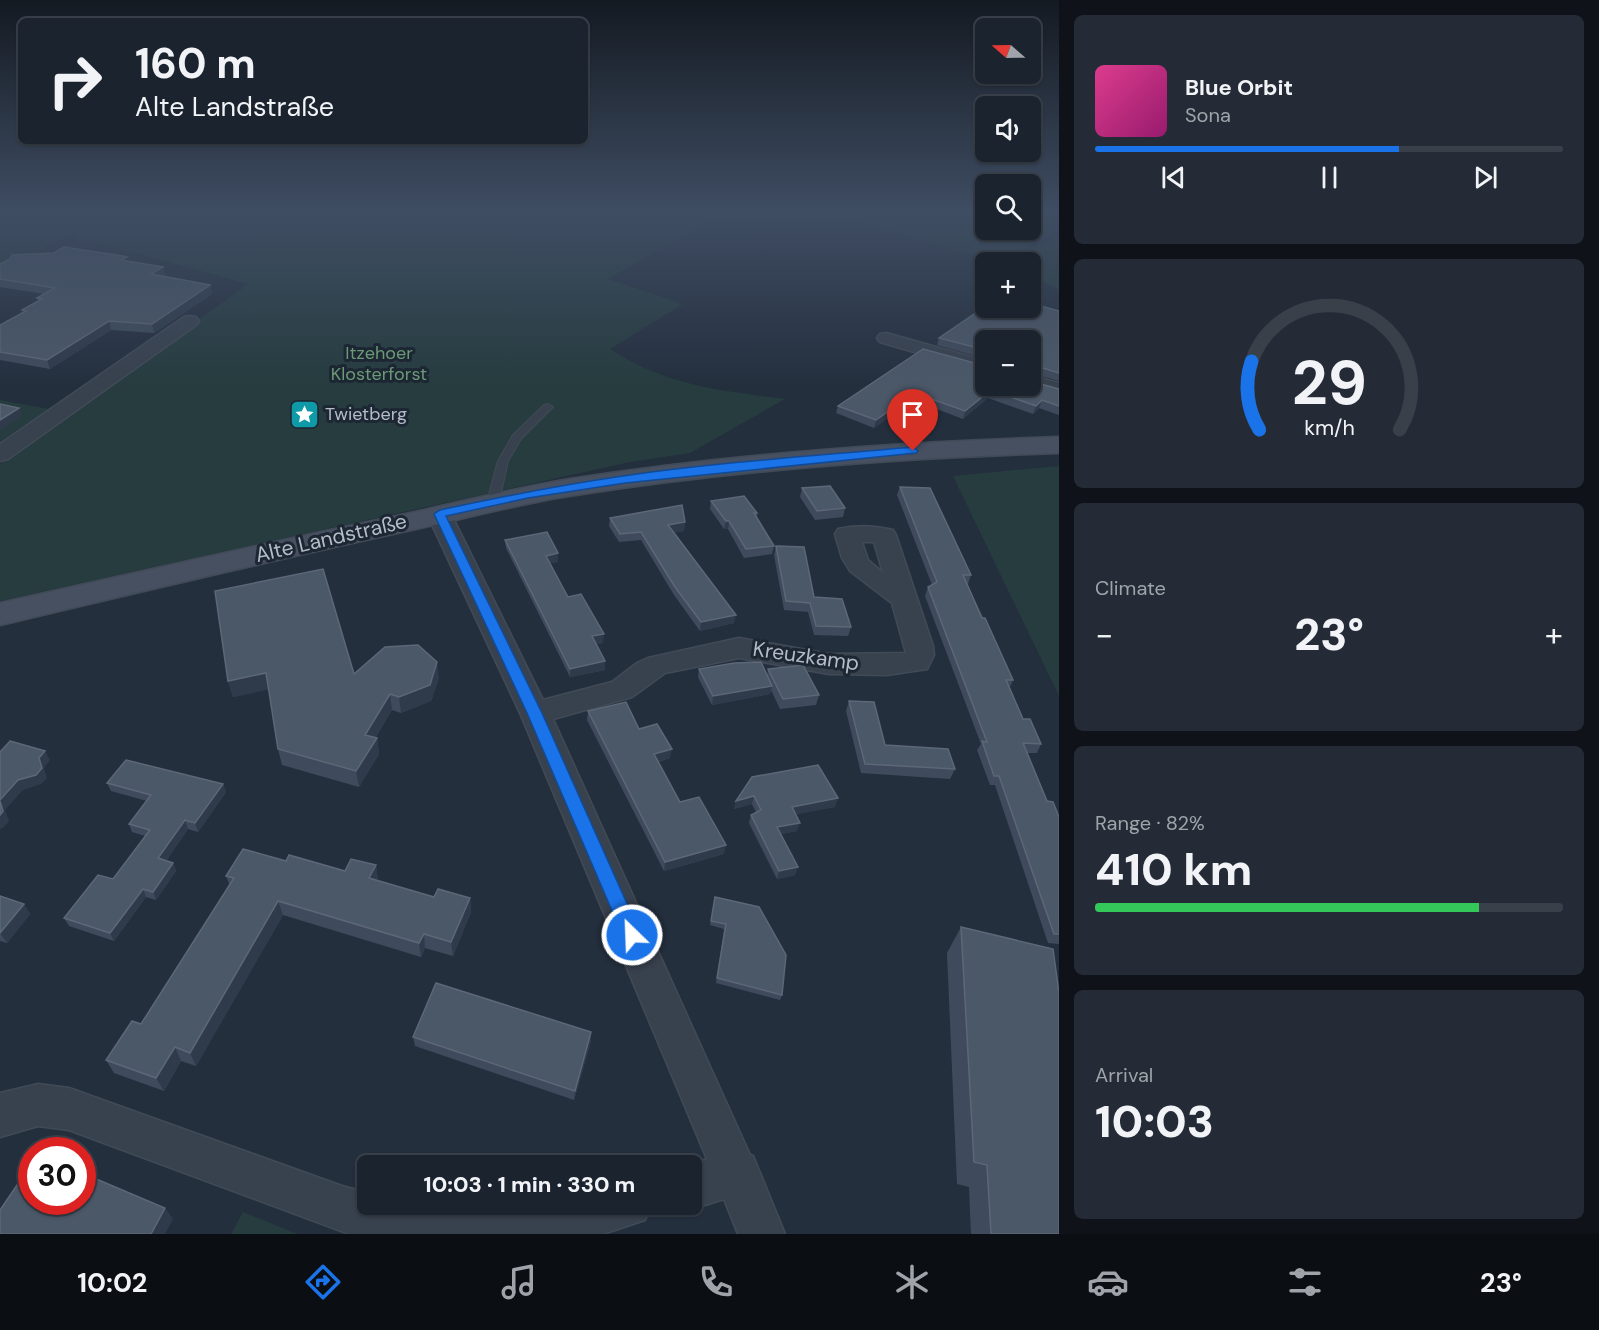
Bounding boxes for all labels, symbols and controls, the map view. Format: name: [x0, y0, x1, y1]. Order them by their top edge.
north arrow: [975, 18, 1041, 84]
map controls: [975, 18, 1041, 396]
text: 160 m: [135, 36, 256, 91]
icon: right: [36, 42, 114, 120]
text: Blue Orbit: [1185, 73, 1293, 102]
text: Alte Landstraße: [135, 89, 334, 124]
button: sound: [975, 96, 1041, 162]
text: Sona: [1185, 102, 1231, 128]
icon: previous: [1157, 161, 1190, 194]
icon: pause: [1313, 161, 1346, 194]
icon: next: [1469, 161, 1502, 194]
button: search: [975, 174, 1041, 240]
button: +: [975, 252, 1041, 318]
button: −: [975, 330, 1041, 396]
park label: Itzehoer Klosterforst: [331, 341, 427, 386]
text: 29: [1291, 342, 1367, 423]
pin: [887, 389, 938, 451]
place icon: Twietberg: [288, 398, 320, 430]
icon: arrive: [896, 398, 929, 431]
place label: Twietberg: [325, 402, 407, 426]
text: km/h: [1304, 415, 1354, 443]
street label: Alte Landstraße: [252, 507, 410, 569]
text: Climate: [1095, 575, 1166, 601]
text: 23°: [1294, 605, 1364, 664]
text: −: [1095, 613, 1113, 656]
text: +: [1545, 613, 1563, 656]
street label: Kreuzkamp: [751, 635, 861, 677]
text: Range · 82%: [1095, 810, 1205, 836]
text: 410 km: [1095, 840, 1252, 899]
position arrow: [600, 903, 664, 967]
text: Arrival: [1095, 1062, 1153, 1088]
text: 10:03: [1095, 1092, 1214, 1151]
speed limit sign: 30: [18, 1137, 96, 1215]
text: 10:03 · 1 min · 330 m: [424, 1170, 635, 1199]
icon: directions: [302, 1261, 344, 1303]
icon: music: [498, 1261, 540, 1303]
icon: phone: [695, 1261, 737, 1303]
icon: climate: [891, 1261, 933, 1303]
icon: car: [1087, 1261, 1129, 1303]
icon: filters: [1284, 1261, 1326, 1303]
text: 10:02: [77, 1265, 147, 1300]
text: 23°: [1480, 1265, 1522, 1300]

